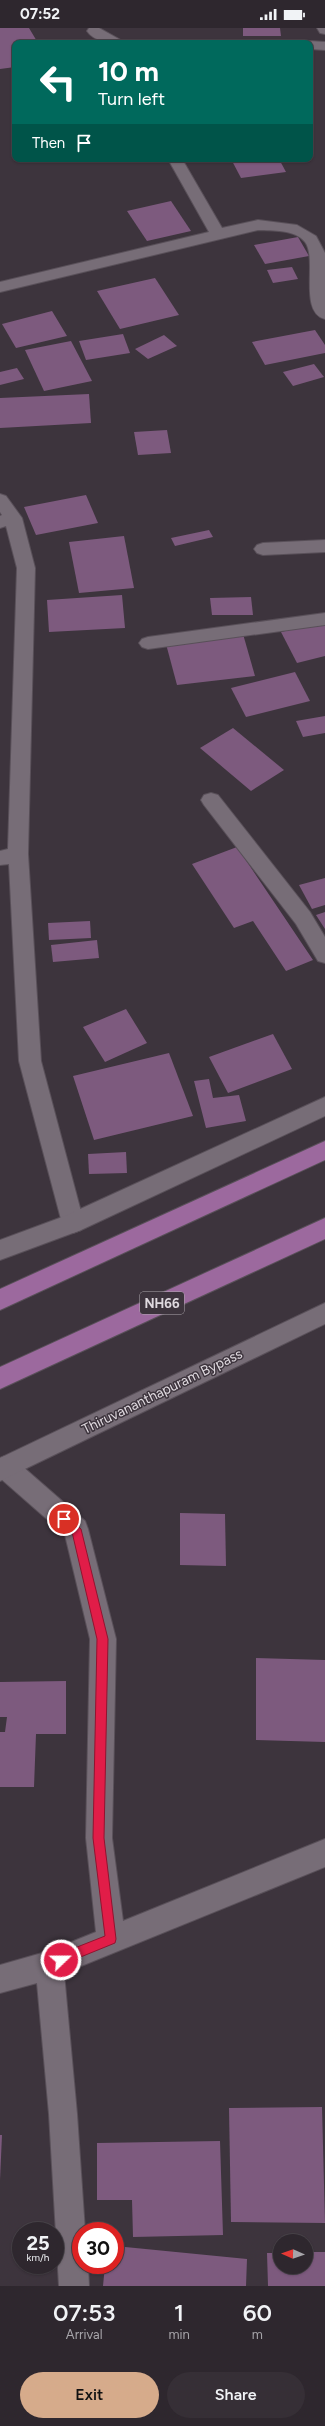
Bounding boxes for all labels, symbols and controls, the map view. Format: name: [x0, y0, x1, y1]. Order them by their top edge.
text: 07:52: [20, 5, 60, 23]
text: 10 m: [98, 54, 159, 88]
icon: left: [32, 56, 84, 108]
text: Turn left: [98, 88, 165, 110]
icon: arrive: [73, 132, 95, 154]
text: Then: [32, 134, 65, 152]
road number: NH66: [140, 1292, 184, 1314]
street label: Thiruvananthapuram Bypass: [79, 1345, 245, 1438]
pin: [47, 1502, 81, 1536]
icon: arrive: [53, 1508, 75, 1530]
position arrow: [40, 1939, 82, 1981]
speed limit sign: 30: [72, 2222, 124, 2274]
text: 25: [26, 2231, 50, 2255]
north arrow: [273, 2234, 313, 2274]
map controls: [273, 2234, 313, 2274]
text: km/h: [27, 2251, 49, 2264]
text: 07:53: [53, 2298, 115, 2327]
text: 1: [174, 2298, 184, 2327]
text: 60: [243, 2298, 272, 2327]
text: Arrival: [66, 2327, 103, 2342]
text: min: [168, 2327, 190, 2342]
text: m: [252, 2327, 263, 2342]
button: Exit: [20, 2372, 159, 2418]
button: Share: [167, 2372, 305, 2418]

